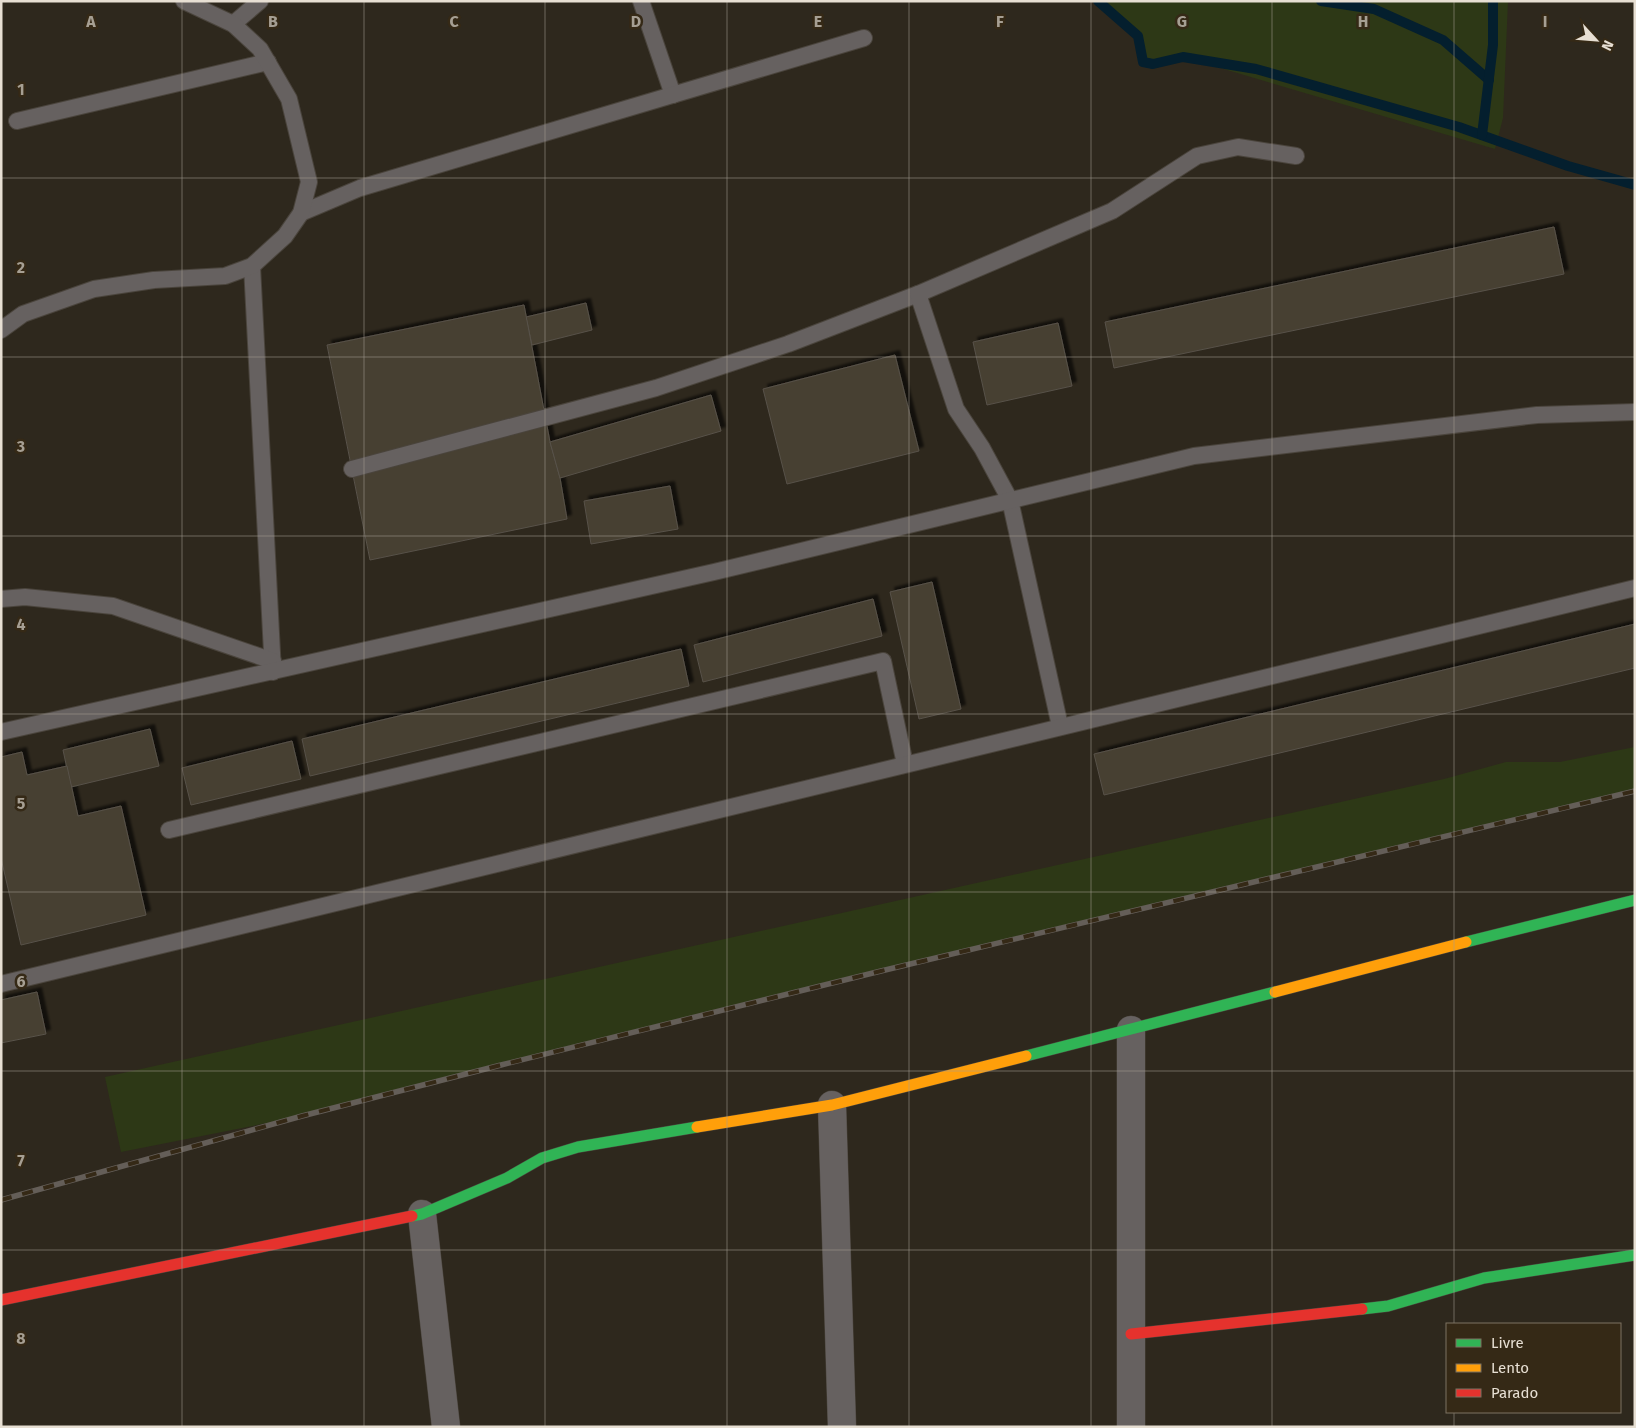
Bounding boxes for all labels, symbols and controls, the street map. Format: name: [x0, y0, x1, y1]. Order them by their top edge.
text: A: [85, 12, 96, 31]
text: B: [268, 12, 278, 31]
text: C: [449, 12, 459, 31]
text: D: [631, 12, 641, 31]
text: E: [814, 12, 822, 31]
text: F: [996, 12, 1004, 31]
text: G: [1177, 12, 1187, 31]
text: H: [1358, 12, 1368, 31]
text: I: [1543, 12, 1547, 31]
north arrow: [1571, 15, 1621, 65]
text: N: [1598, 38, 1617, 53]
text: 1: [17, 80, 25, 99]
text: 2: [17, 258, 25, 277]
text: 3: [16, 437, 25, 456]
text: 4: [16, 615, 26, 634]
text: 5: [17, 794, 26, 813]
text: 6: [16, 972, 26, 991]
text: 7: [17, 1151, 25, 1170]
legend: [1446, 1323, 1621, 1413]
text: 8: [16, 1329, 26, 1348]
text: Livre: [1491, 1334, 1524, 1352]
text: Lento: [1491, 1359, 1529, 1377]
text: Parado: [1491, 1384, 1538, 1402]

